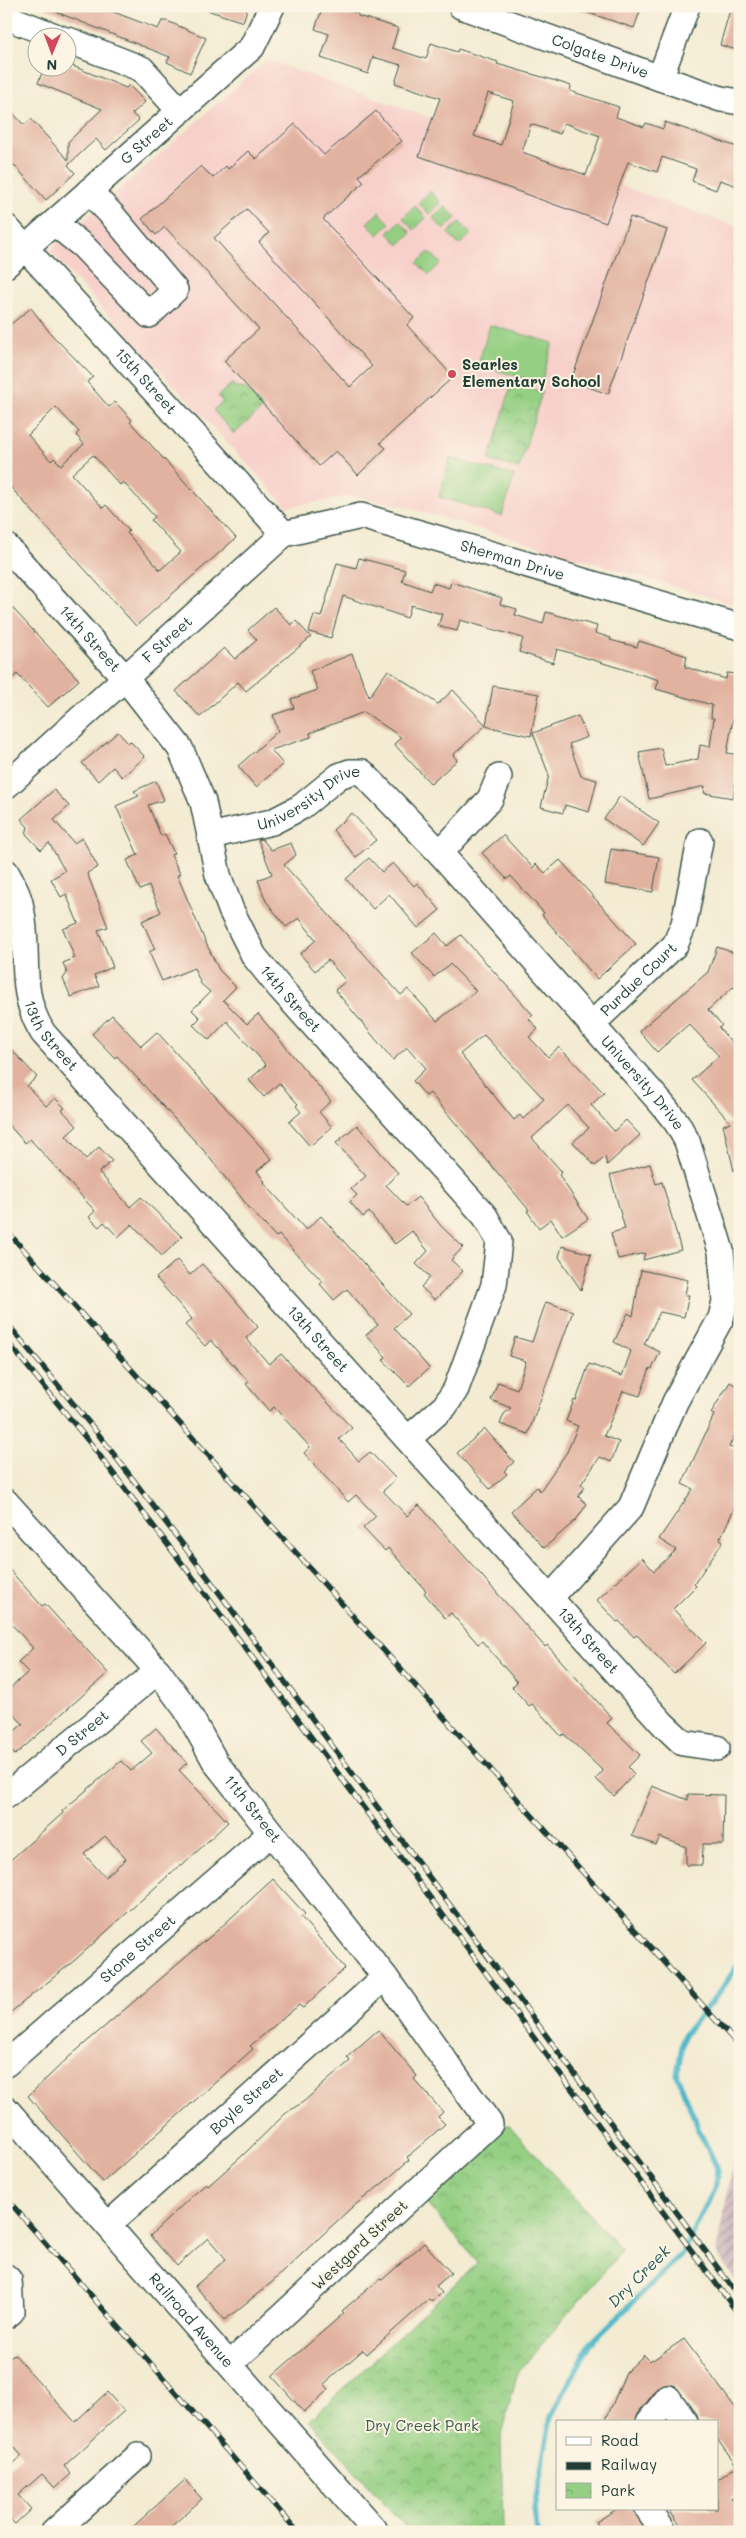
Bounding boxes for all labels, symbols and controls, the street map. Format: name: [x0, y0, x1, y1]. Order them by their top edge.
north arrow: [28, 28, 78, 78]
street label: Colgate Drive: [549, 29, 652, 82]
text: N: [46, 56, 57, 75]
street label: G Street: [116, 111, 177, 168]
street label: 15th Street: [111, 343, 182, 418]
place label: Searles Elementary School: [462, 354, 601, 391]
marker: Searles Elementary School: [446, 368, 458, 380]
street label: Sherman Drive: [458, 535, 567, 584]
street label: 14th Street: [55, 601, 126, 676]
street label: F Street: [138, 611, 196, 667]
street label: University Drive: [255, 761, 360, 834]
street label: Purdue Court: [595, 937, 681, 1020]
street label: 14th Street: [256, 960, 326, 1036]
street label: 13th Street: [21, 998, 83, 1075]
street label: University Drive: [597, 1031, 690, 1133]
street label: 13th Street: [283, 1301, 354, 1376]
street label: 13th Street: [554, 1602, 624, 1678]
street label: D Street: [51, 1705, 112, 1760]
street label: 11th Street: [220, 1770, 286, 1846]
street label: Stone Street: [95, 1910, 179, 1987]
street label: Boyle Street: [205, 2062, 287, 2138]
street label: Westgard Street: [307, 2195, 411, 2294]
water label: Dry Creek: [603, 2239, 675, 2311]
street label: Railroad Avenue: [145, 2268, 239, 2371]
park label: Dry Creek Park: [365, 2415, 479, 2435]
legend: [556, 2420, 718, 2510]
text: Road: [601, 2430, 638, 2450]
text: Railway: [601, 2454, 657, 2474]
text: Park: [601, 2480, 635, 2500]

